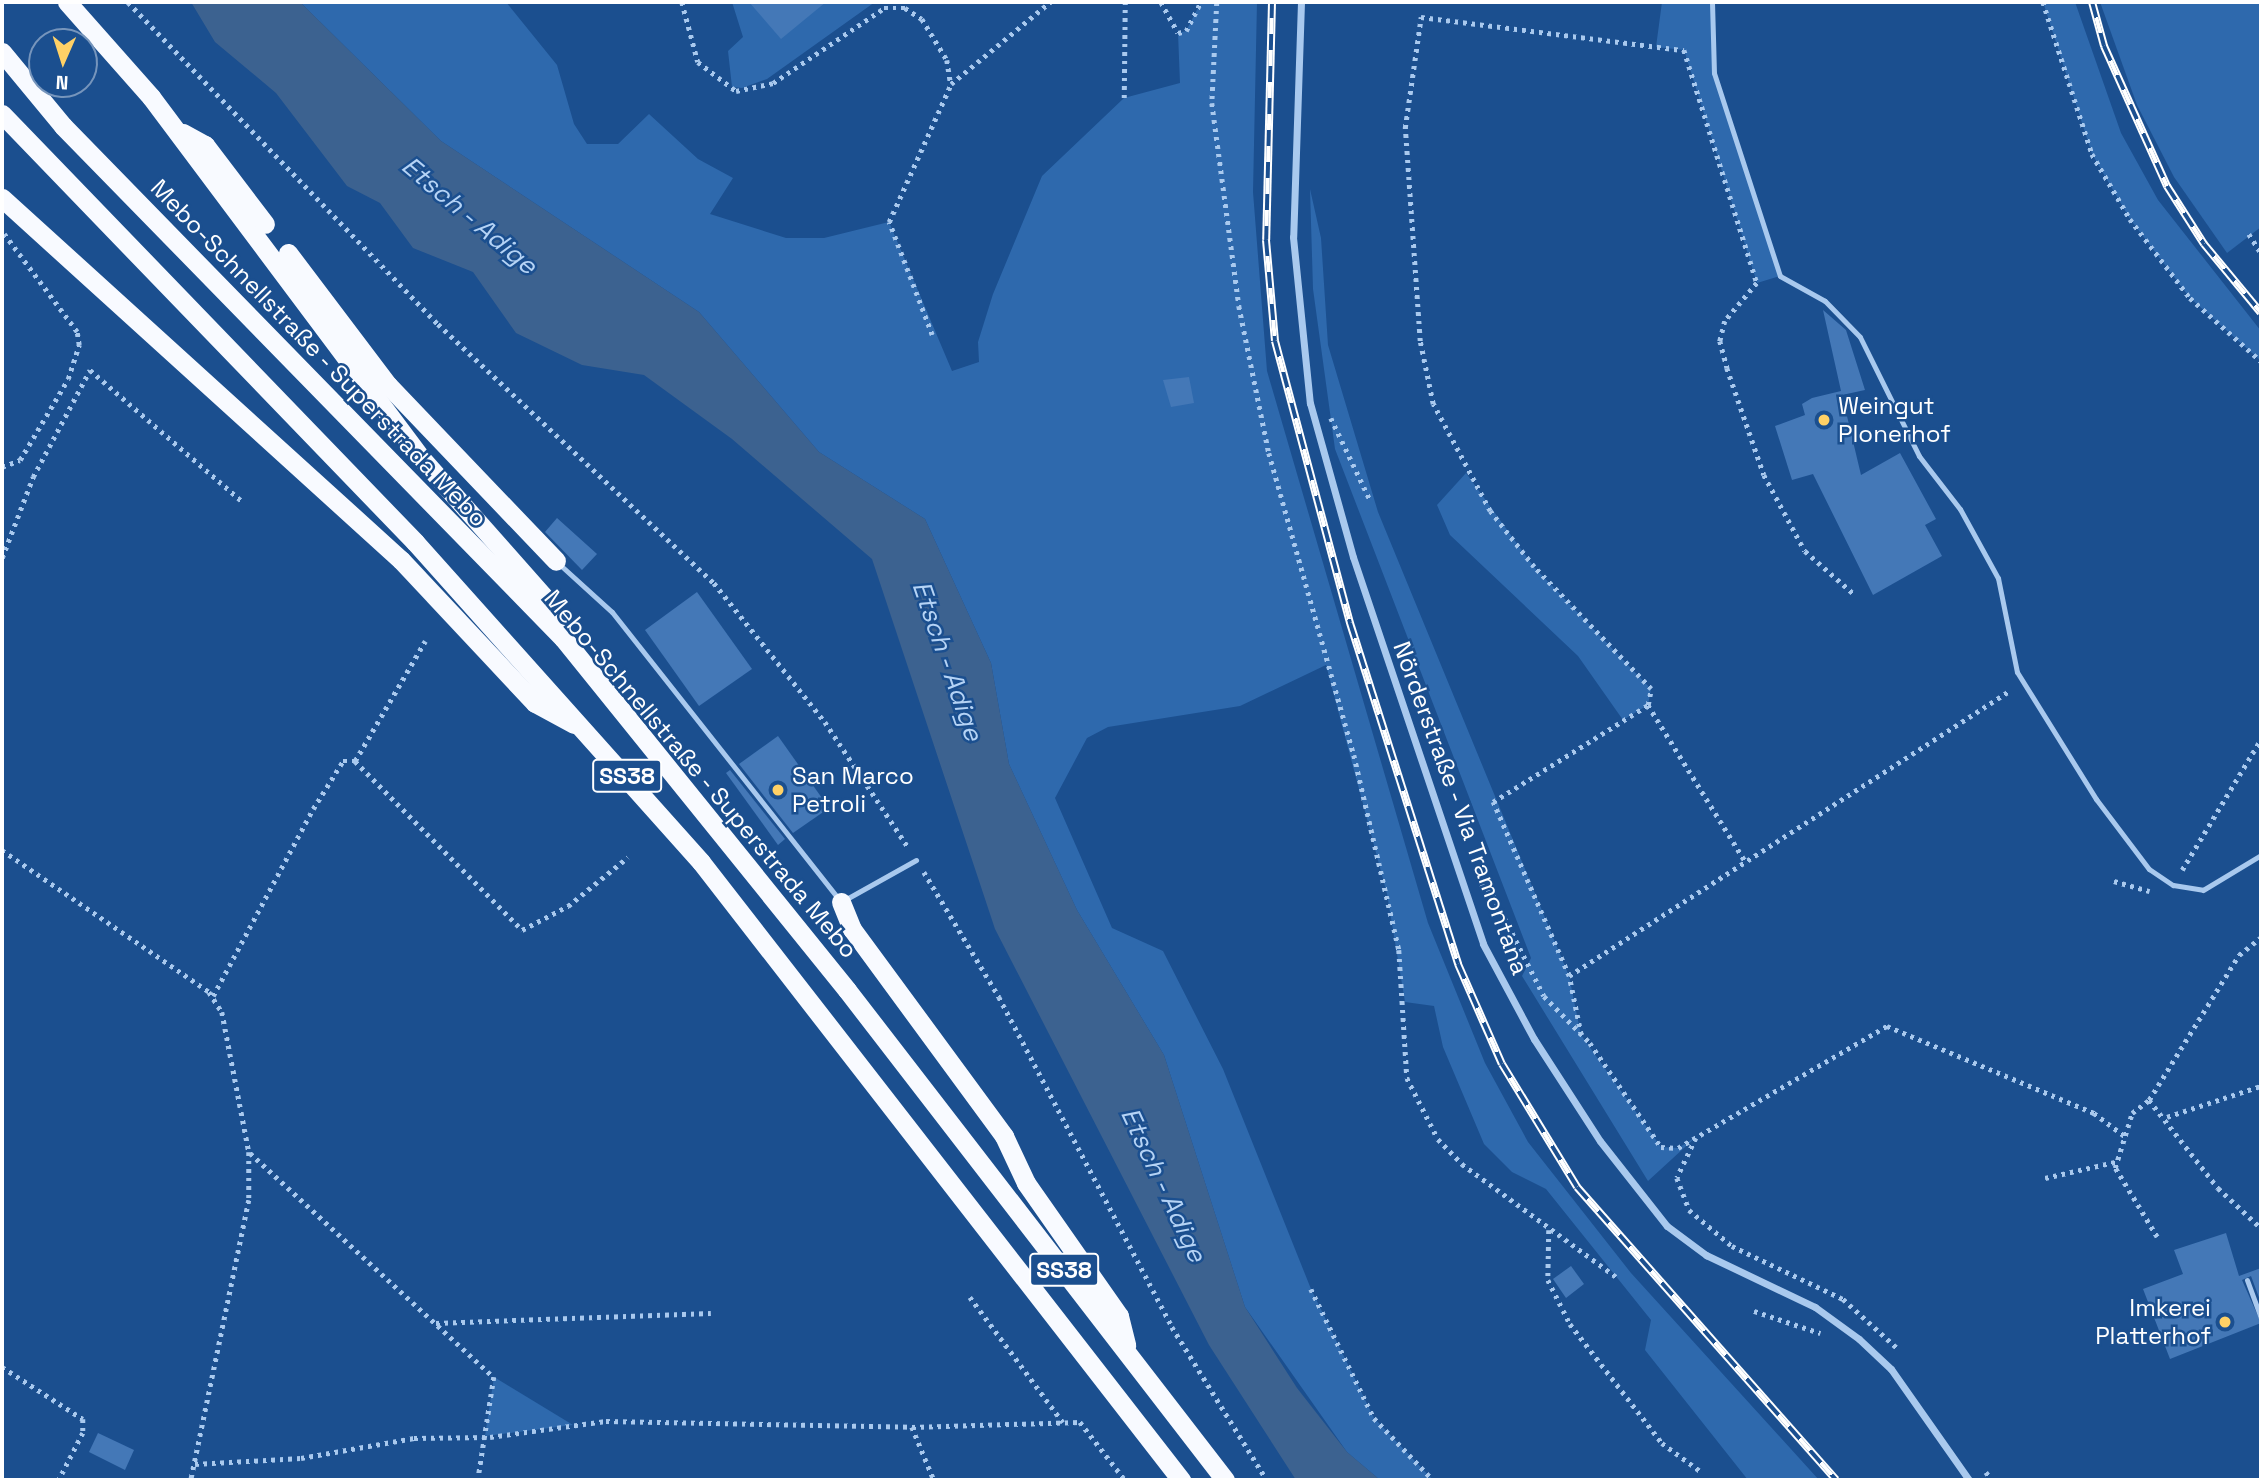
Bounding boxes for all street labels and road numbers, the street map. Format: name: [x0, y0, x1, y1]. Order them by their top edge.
street label: Mebo-Schnellstraße - Superstrada Mebo: [144, 173, 494, 533]
street label: Mebo-Schnellstraße - Superstrada Mebo: [538, 584, 864, 964]
street label: Nörderstraße - Via Tramontana: [1387, 636, 1535, 980]
road number: SS38: [592, 756, 662, 796]
road number: SS38: [1029, 1250, 1099, 1289]

